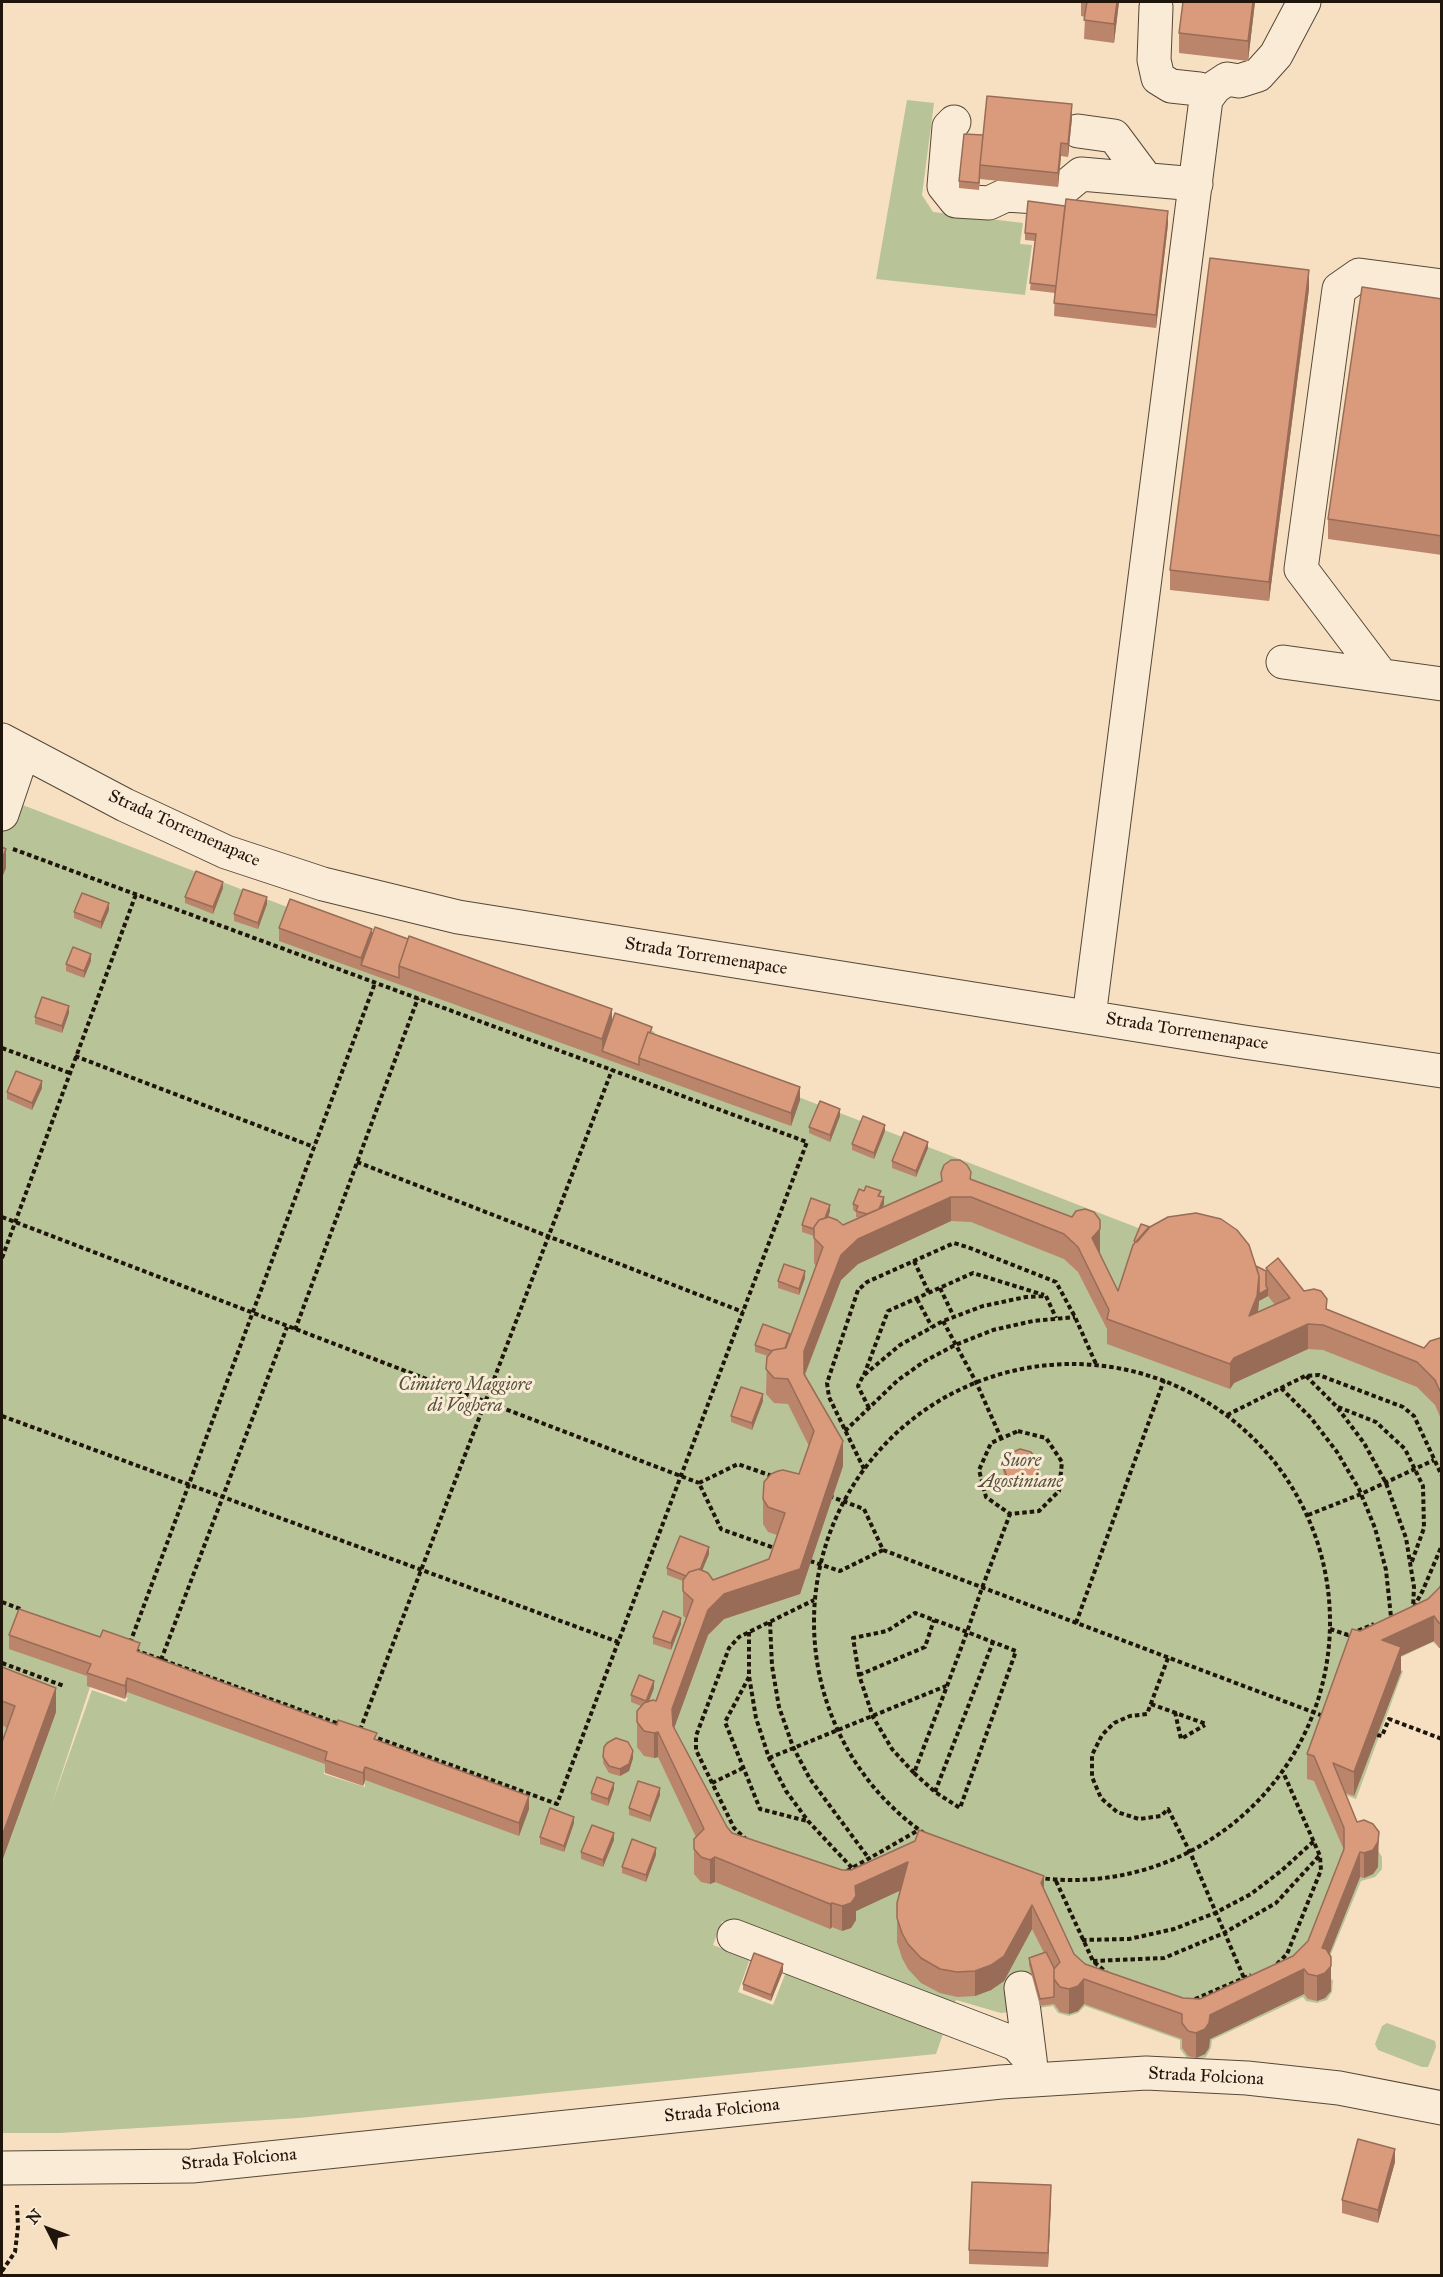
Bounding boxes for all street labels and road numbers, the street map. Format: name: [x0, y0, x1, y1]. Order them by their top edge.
street label: Strada Torremenapace: [105, 786, 263, 872]
street label: Strada Torremenapace: [623, 934, 789, 980]
street label: Strada Torremenapace: [1104, 1009, 1270, 1055]
street label: Strada Folciona: [1148, 2063, 1264, 2091]
street label: Strada Folciona: [663, 2094, 781, 2128]
street label: Strada Folciona: [180, 2144, 298, 2176]

